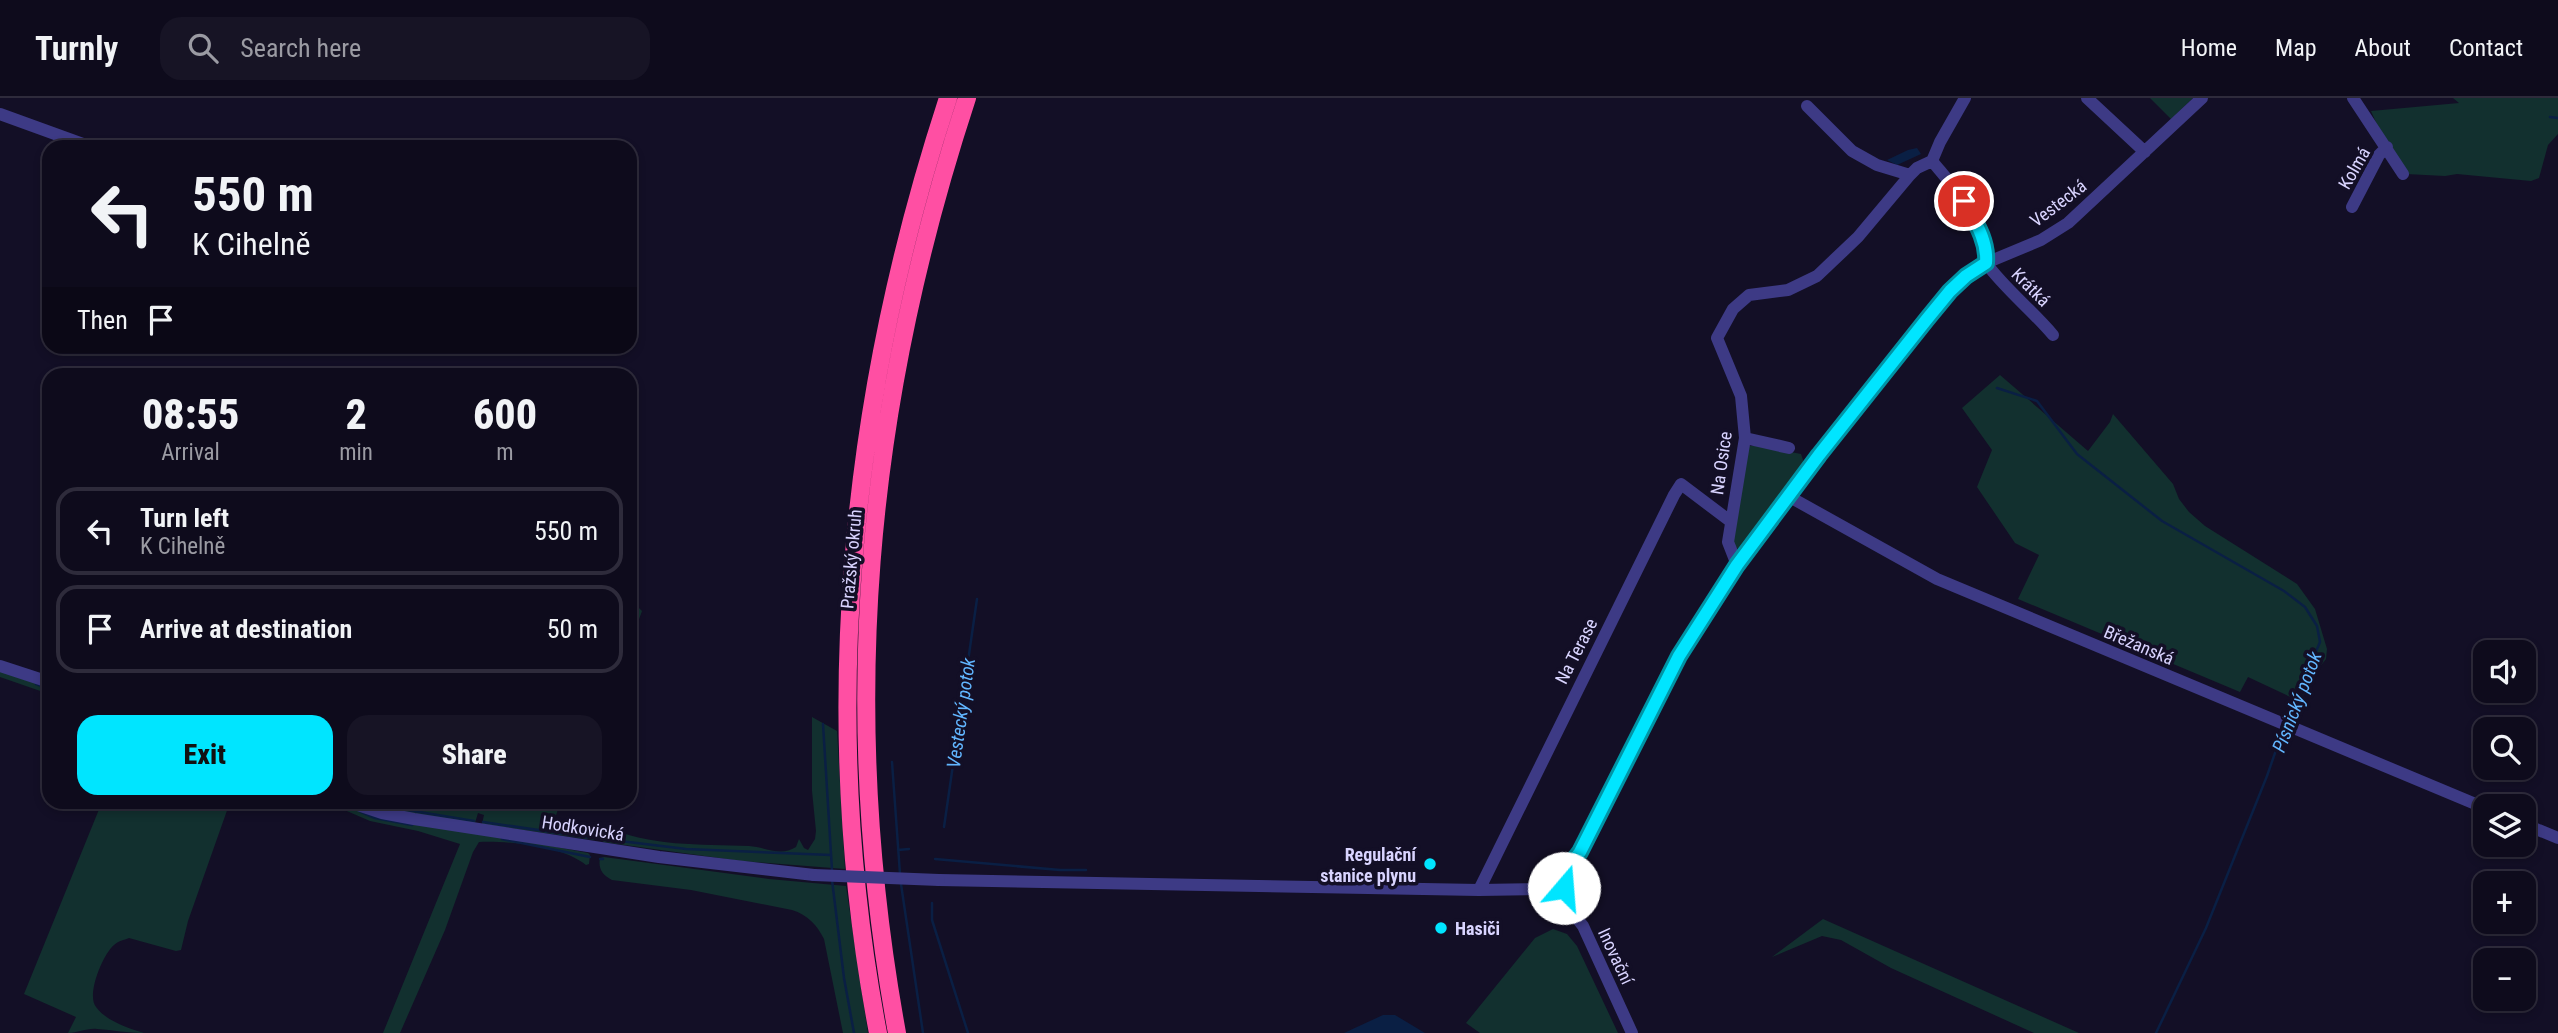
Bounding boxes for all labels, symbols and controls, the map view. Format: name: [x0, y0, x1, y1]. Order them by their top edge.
search box: [160, 17, 650, 80]
text: Turnly: [35, 29, 118, 68]
icon: search: [184, 29, 222, 67]
text: Search here: [240, 33, 361, 63]
text: Home: [2181, 34, 2237, 62]
text: Map: [2275, 34, 2317, 62]
text: About: [2355, 34, 2411, 62]
text: Contact: [2449, 34, 2523, 62]
street label: Kolmá: [2334, 143, 2374, 193]
text: 550 m: [192, 166, 314, 223]
icon: left: [77, 168, 168, 259]
pin: [1934, 171, 1994, 231]
street label: Vestecká: [2026, 175, 2090, 231]
icon: arrive: [1945, 182, 1983, 220]
text: K Cihelně: [192, 225, 311, 263]
street label: Krátká: [2007, 263, 2055, 311]
icon: arrive: [142, 301, 180, 339]
text: Then: [77, 305, 128, 335]
text: 08:55: [142, 390, 239, 439]
text: 2: [345, 390, 367, 439]
text: 600: [473, 390, 537, 439]
street label: Na Osice: [1706, 430, 1736, 496]
text: Arrival: [161, 439, 220, 466]
text: min: [339, 439, 373, 466]
text: m: [496, 439, 514, 466]
text: Turn left: [140, 503, 229, 533]
street label: Pražský okruh: [836, 508, 866, 610]
icon: left: [81, 512, 119, 550]
text: 550 m: [534, 516, 598, 546]
text: K Cihelně: [140, 533, 225, 560]
icon: arrive: [81, 610, 119, 648]
text: Arrive at destination: [140, 614, 352, 644]
text: 50 m: [547, 614, 598, 644]
street label: Na Terase: [1551, 615, 1601, 687]
street label: Břežanská: [2101, 621, 2177, 669]
map controls: [2473, 640, 2536, 1011]
button: sound: [2473, 640, 2536, 703]
water label: Písnický potok: [2267, 648, 2327, 756]
water label: Vestecký potok: [942, 656, 980, 770]
button: Exit: [77, 715, 333, 795]
button: Share: [347, 715, 602, 795]
button: search: [2473, 717, 2536, 780]
button: layers: [2473, 794, 2536, 857]
street label: Hodkovická: [540, 811, 626, 845]
place label: Regulační stanice plynu: [1320, 844, 1417, 886]
position arrow: [1527, 851, 1601, 925]
marker: Regulační stanice plynu: [1422, 856, 1438, 872]
button: +: [2473, 871, 2536, 934]
place label: Hasiči: [1455, 918, 1500, 939]
marker: Hasiči: [1433, 920, 1449, 936]
street label: Inovační: [1594, 925, 1638, 988]
button: −: [2473, 948, 2536, 1011]

